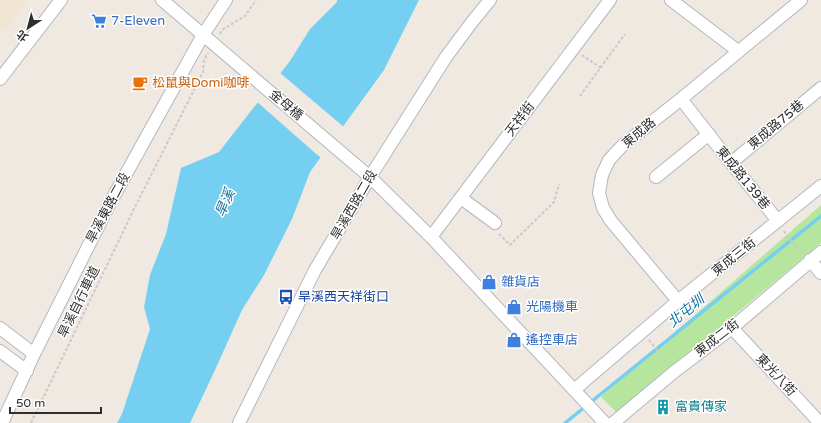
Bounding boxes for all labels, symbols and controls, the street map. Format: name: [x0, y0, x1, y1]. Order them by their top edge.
north arrow: [8, 8, 48, 48]
supermarket icon: 7-Eleven: [90, 12, 108, 30]
place label: 7-Eleven: [111, 13, 165, 29]
text: 北: [14, 27, 31, 44]
cafe icon: 松鼠與Domi咖啡: [131, 74, 149, 92]
place label: 松鼠與Domi咖啡: [152, 75, 250, 91]
street label: 金母橋: [266, 86, 306, 124]
street label: 東成路75巷: [745, 97, 807, 153]
street label: 天祥街: [502, 99, 538, 139]
street label: 東成路: [619, 114, 659, 152]
street label: 東成路139巷: [713, 143, 773, 213]
street label: 旱溪西路二段: [328, 167, 380, 243]
street label: 旱溪東路二段: [83, 170, 133, 246]
water label: 旱溪: [212, 185, 239, 219]
street label: 東成三街: [709, 234, 759, 280]
street label: 旱溪自行車道: [55, 263, 103, 341]
shop icon: 雜貨店: [480, 273, 498, 291]
place label: 雜貨店: [501, 274, 540, 290]
bus stop icon: 旱溪西天祥街口: [277, 288, 295, 306]
place label: 旱溪西天祥街口: [298, 289, 389, 305]
water label: 北屯圳: [664, 290, 709, 331]
shop icon: 光陽機車: [505, 298, 523, 316]
place label: 光陽機車: [526, 299, 578, 315]
street label: 東成二街: [692, 316, 742, 360]
shop icon: 遙控車店: [505, 331, 523, 349]
place label: 遙控車店: [526, 332, 578, 348]
street label: 東光八街: [752, 351, 800, 399]
scale bar: [10, 389, 101, 415]
text: 50 m: [16, 396, 45, 410]
building icon: 富貴傳家: [654, 398, 672, 416]
place label: 富貴傳家: [675, 399, 727, 415]

